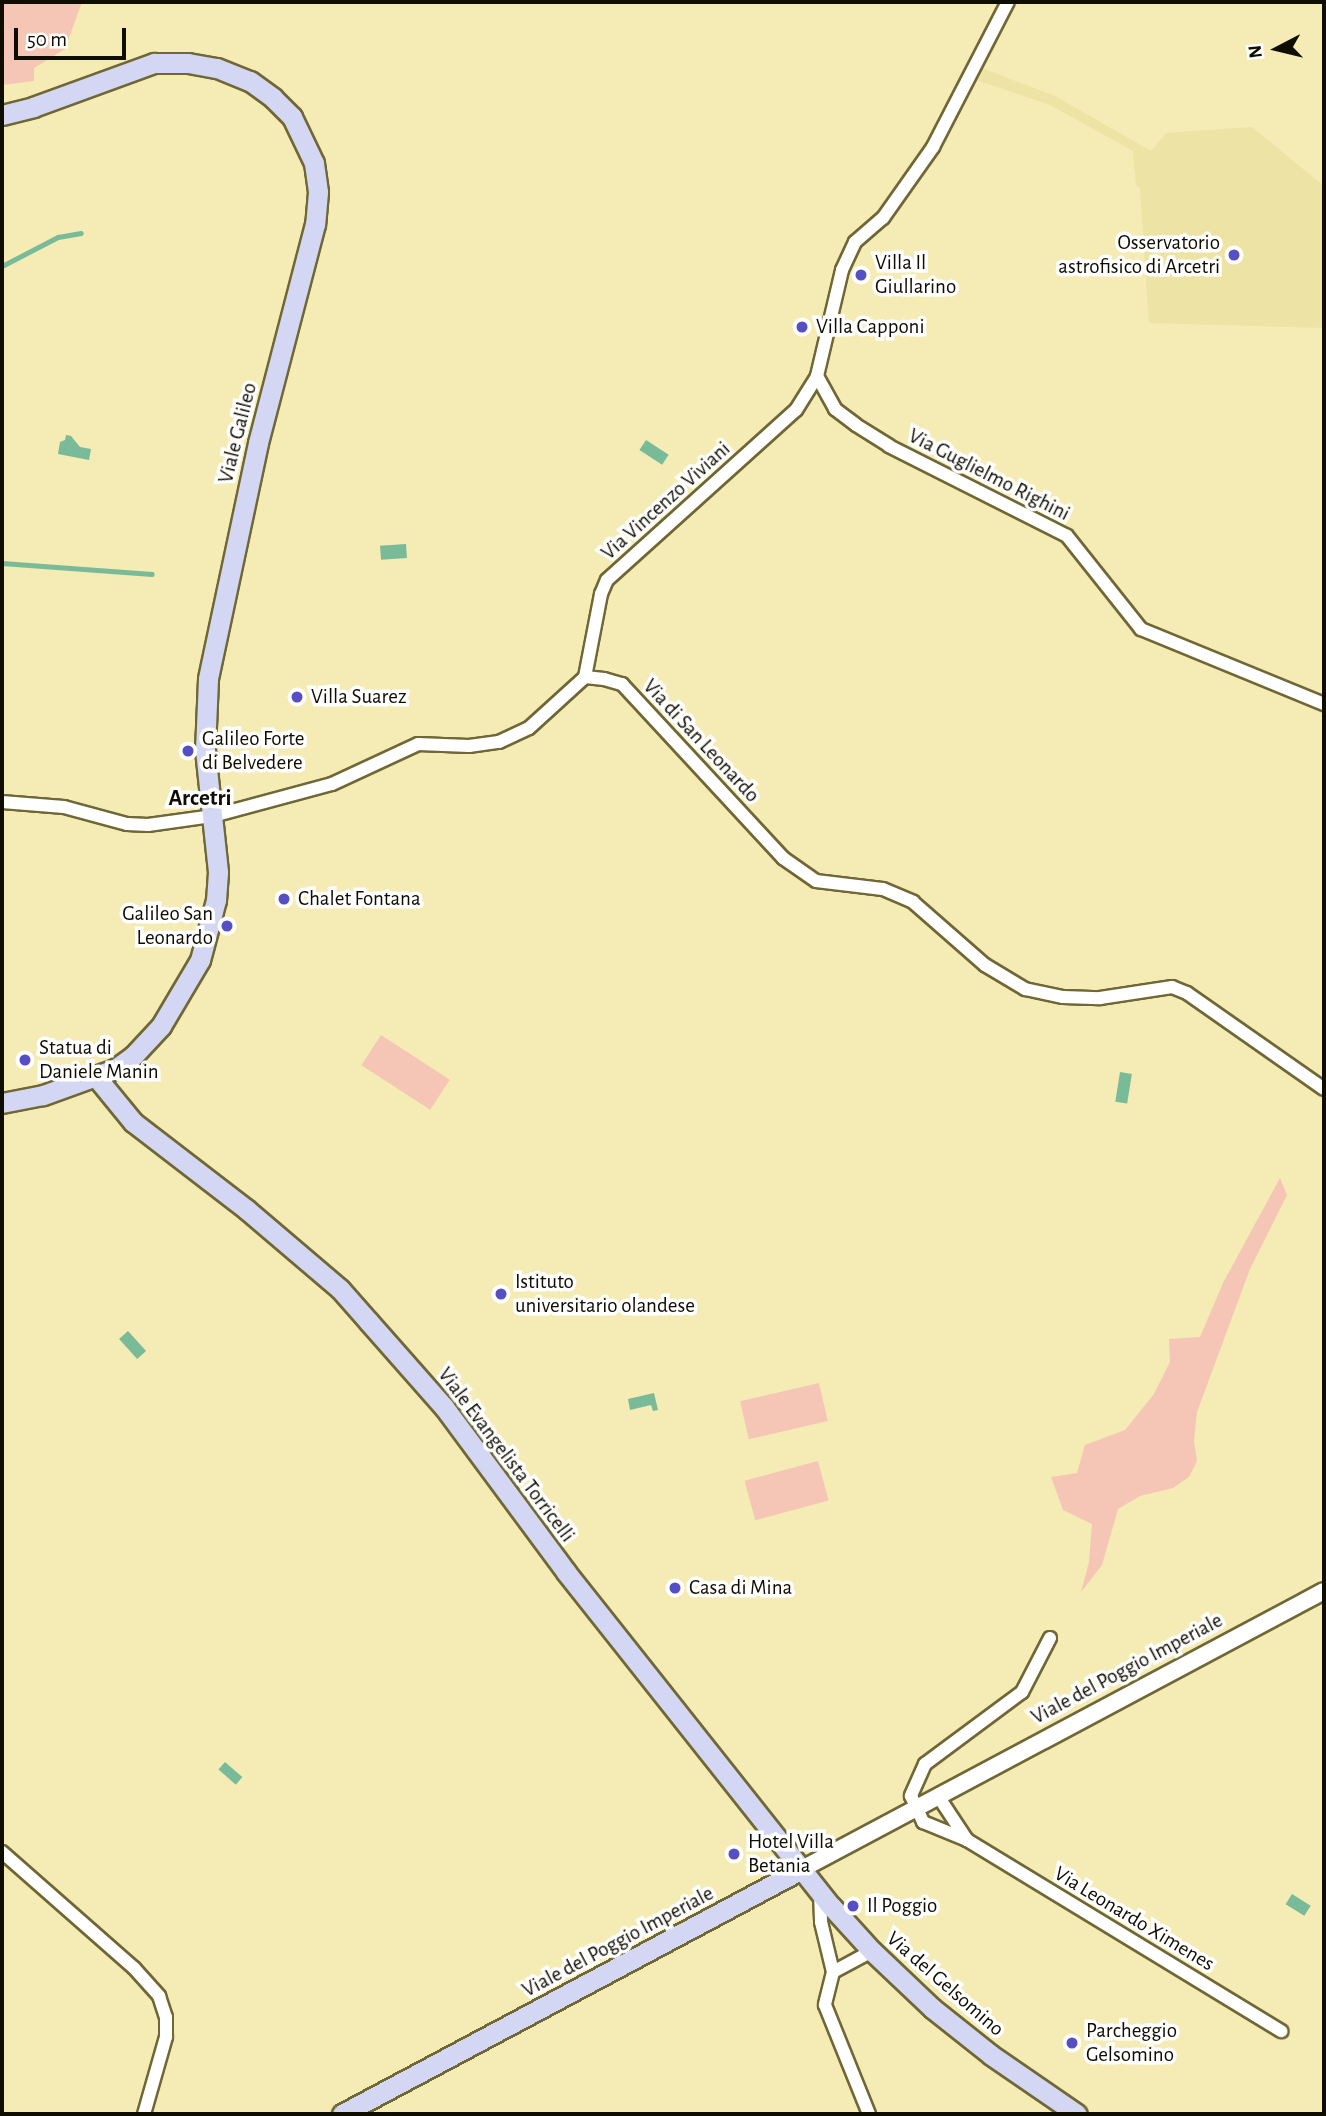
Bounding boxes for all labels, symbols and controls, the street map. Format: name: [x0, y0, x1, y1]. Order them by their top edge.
scale bar: [18, 14, 130, 58]
north arrow: [1242, 14, 1312, 84]
text: 50 m: [27, 29, 67, 50]
text: N: [1245, 44, 1266, 59]
place label: Osservatorio astrofisico di Arcetri: [1058, 230, 1220, 280]
marker: Osservatorio astrofisico di Arcetri: [1226, 247, 1242, 263]
place label: Villa Il Giullarino: [875, 250, 956, 300]
marker: Villa Il Giullarino: [853, 267, 869, 283]
place label: Villa Capponi: [816, 314, 924, 340]
marker: Villa Capponi: [794, 319, 810, 335]
street label: Viale Galileo: [213, 380, 263, 486]
street label: Via Guglielmo Righini: [904, 423, 1074, 527]
street label: Via Vincenzo Viviani: [596, 436, 736, 566]
street label: Via di San Leonardo: [637, 674, 765, 808]
place label: Villa Suarez: [311, 684, 407, 710]
marker: Villa Suarez: [289, 689, 305, 705]
place label: Galileo Forte di Belvedere: [202, 726, 304, 776]
marker: Galileo Forte di Belvedere: [180, 743, 196, 759]
district label: Arcetri: [168, 785, 232, 813]
place label: Chalet Fontana: [298, 886, 421, 912]
marker: Chalet Fontana: [276, 891, 292, 907]
place label: Galileo San Leonardo: [122, 901, 213, 951]
marker: Galileo San Leonardo: [219, 918, 235, 934]
place label: Statua di Daniele Manin: [39, 1035, 159, 1085]
marker: Statua di Daniele Manin: [17, 1052, 33, 1068]
place label: Istituto universitario olandese: [515, 1269, 695, 1319]
marker: Istituto universitario olandese: [493, 1286, 509, 1302]
street label: Viale Evangelista Torricelli: [432, 1363, 580, 1547]
place label: Casa di Mina: [689, 1575, 792, 1601]
marker: Casa di Mina: [667, 1580, 683, 1596]
street label: Viale del Poggio Imperiale: [1027, 1608, 1227, 1730]
place label: Hotel Villa Betania: [748, 1829, 834, 1879]
marker: Hotel Villa Betania: [726, 1846, 742, 1862]
street label: Via Leonardo Ximenes: [1049, 1861, 1219, 1977]
street label: Viale del Poggio Imperiale: [518, 1881, 718, 2003]
place label: Il Poggio: [867, 1893, 937, 1919]
marker: Il Poggio: [845, 1898, 861, 1914]
street label: Via del Gelsomino: [881, 1926, 1009, 2042]
place label: Parcheggio Gelsomino: [1086, 2018, 1177, 2068]
marker: Parcheggio Gelsomino: [1064, 2035, 1080, 2051]

